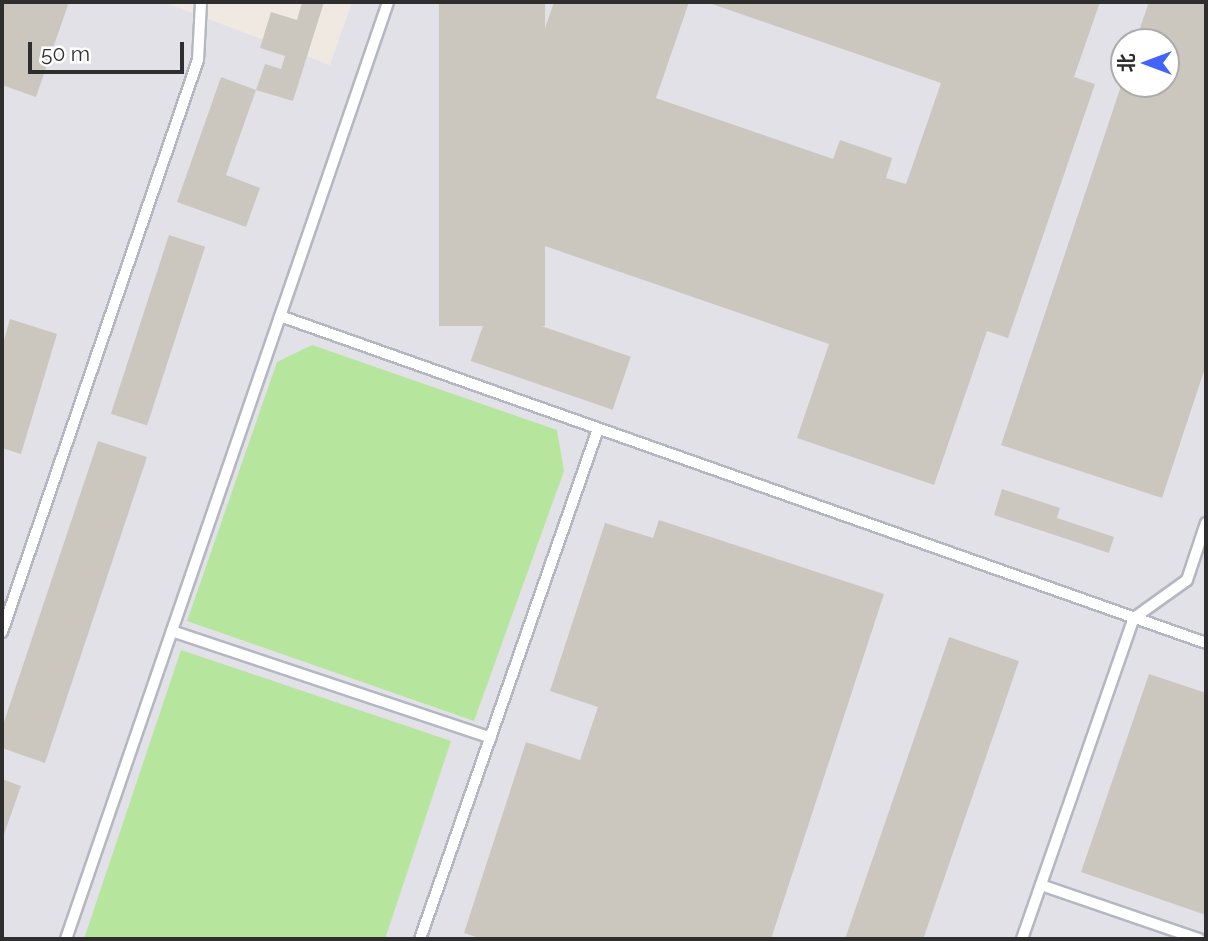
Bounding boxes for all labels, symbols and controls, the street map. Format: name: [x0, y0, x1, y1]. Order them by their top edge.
scale bar: [32, 28, 187, 72]
north arrow: [1110, 28, 1180, 98]
text: 50 m: [41, 41, 90, 66]
text: 北: [1115, 54, 1137, 73]

